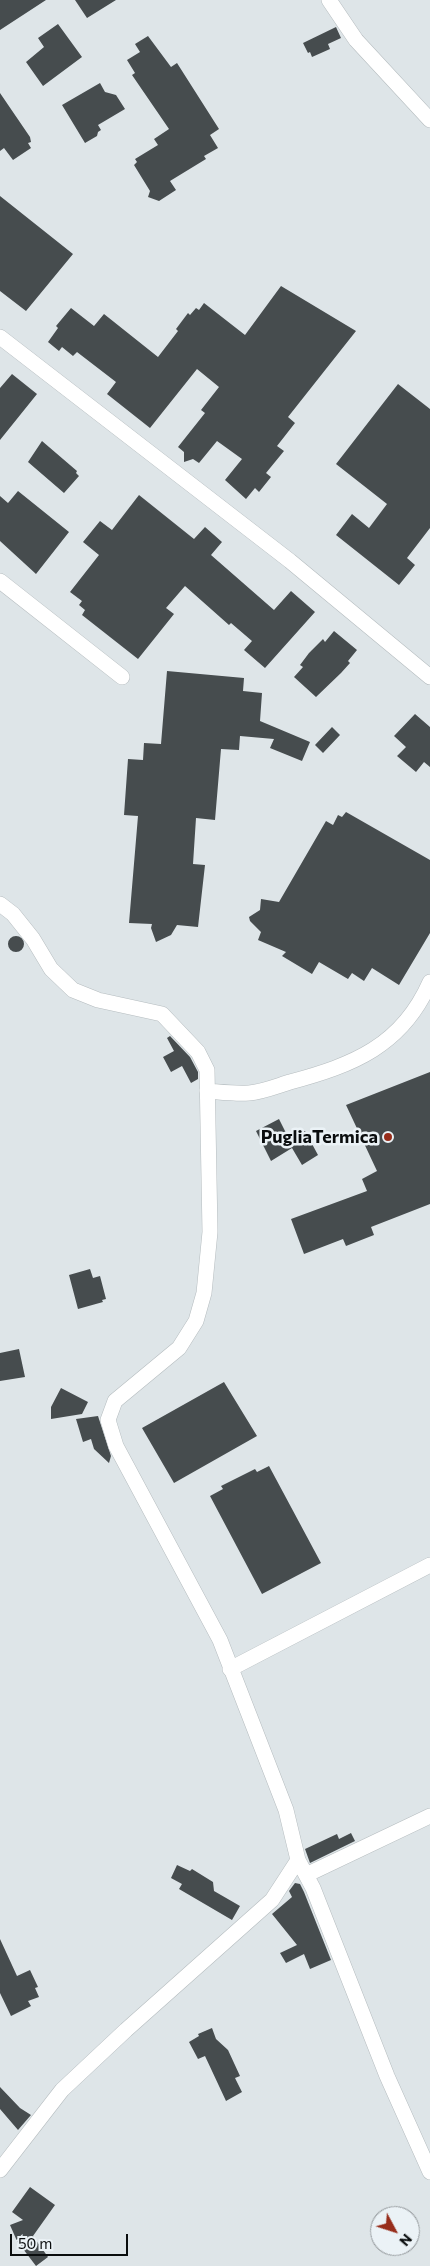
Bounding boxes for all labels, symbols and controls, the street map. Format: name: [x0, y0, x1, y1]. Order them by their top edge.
place label: PugliaTermica: [261, 1126, 378, 1148]
marker: PugliaTermica: [382, 1131, 394, 1143]
north arrow: [370, 2206, 420, 2256]
scale bar: [12, 2224, 130, 2256]
text: N: [396, 2231, 416, 2250]
text: 50 m: [18, 2234, 52, 2252]

